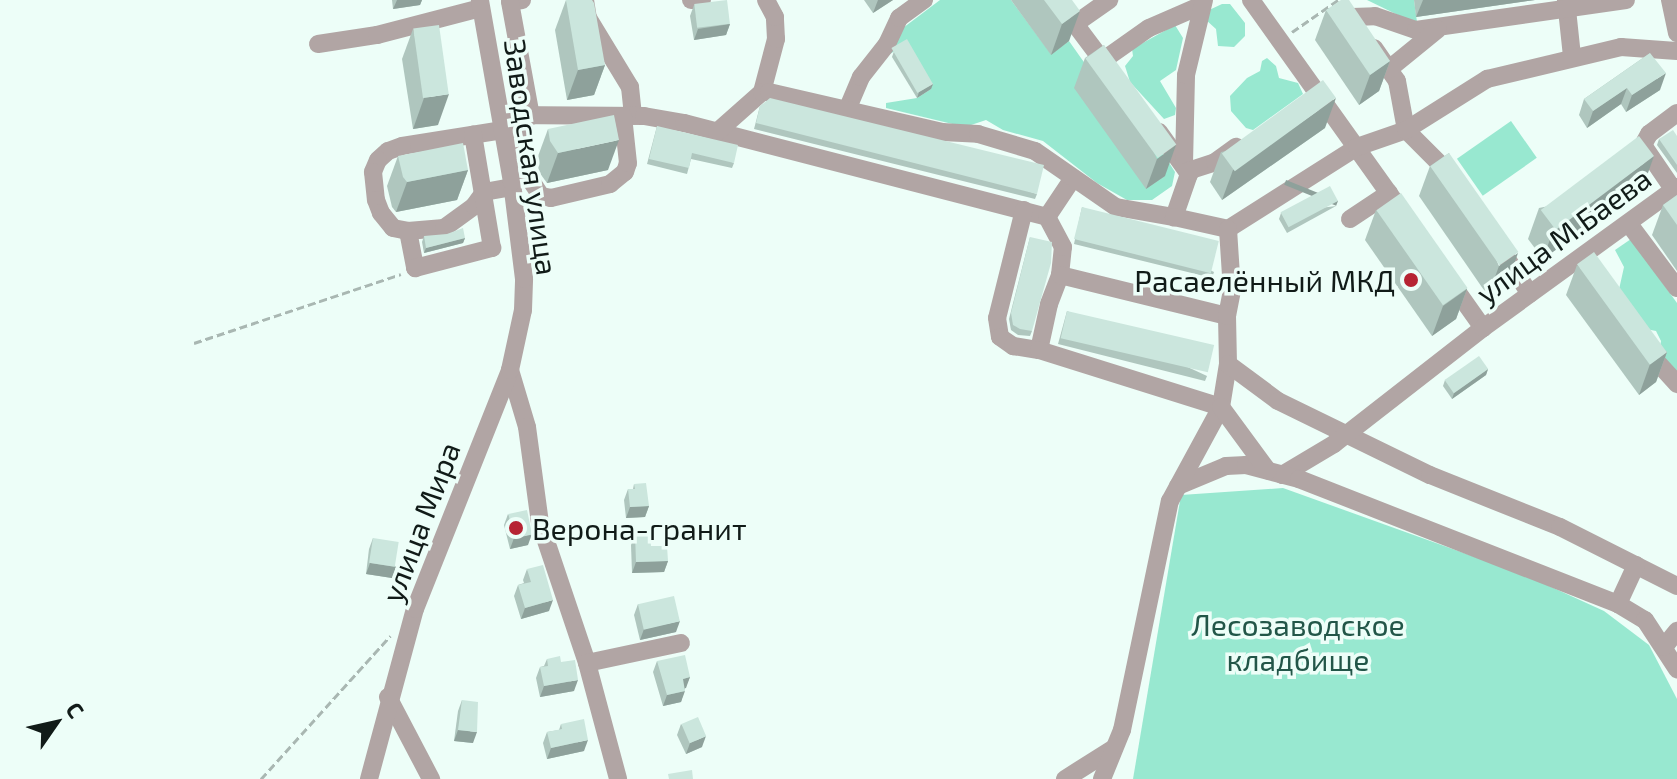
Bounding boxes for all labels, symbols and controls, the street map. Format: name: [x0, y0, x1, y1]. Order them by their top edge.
street label: Заводская улица: [498, 37, 566, 277]
street label: улица М.Баева: [1468, 159, 1658, 311]
place label: Расаелённый МКД: [1134, 262, 1395, 298]
marker: Расаелённый МКД: [1402, 271, 1420, 289]
street label: улица Мира: [373, 437, 467, 607]
place label: Верона-гранит: [532, 510, 747, 546]
marker: Верона-гранит: [507, 519, 525, 537]
park label: Лесозаводское кладбище: [1191, 606, 1405, 676]
north arrow: [16, 683, 96, 763]
text: С: [62, 697, 90, 722]

